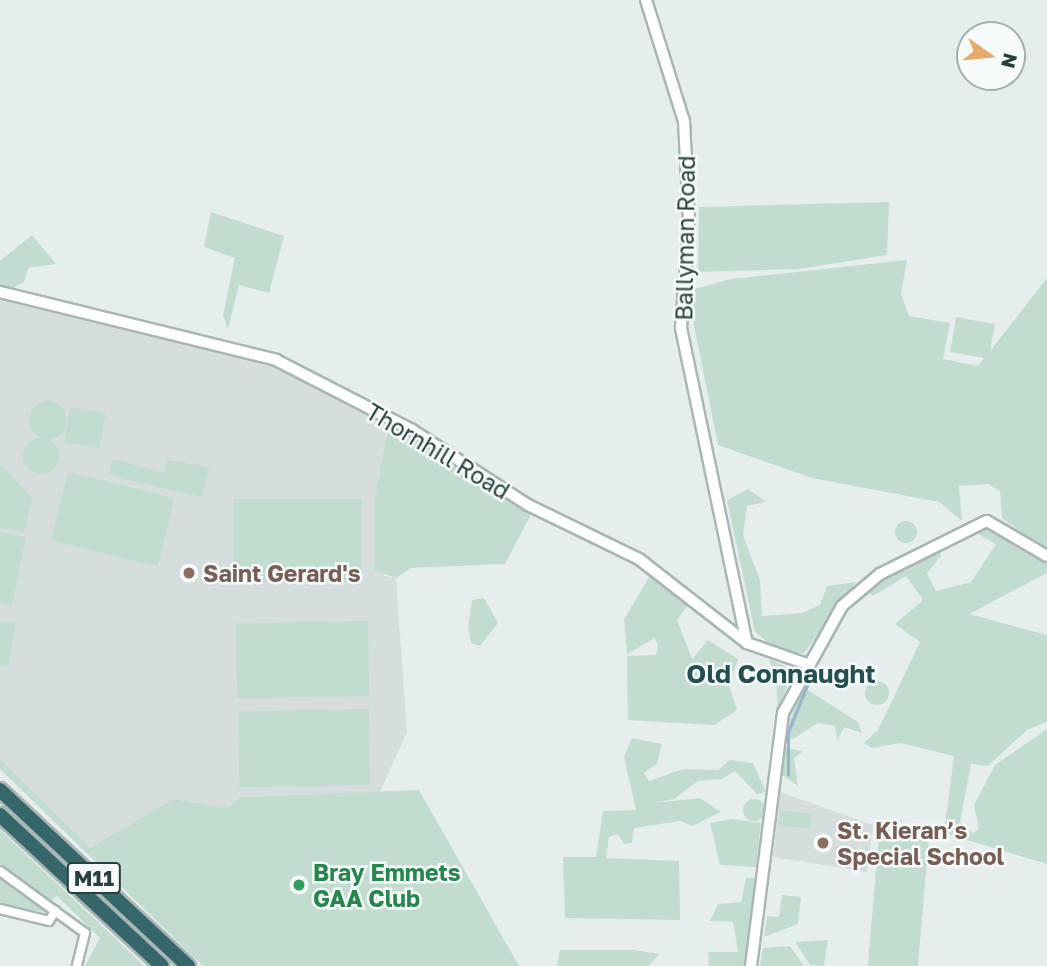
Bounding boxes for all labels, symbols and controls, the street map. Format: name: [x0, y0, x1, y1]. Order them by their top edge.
north arrow: [956, 21, 1026, 91]
text: N: [997, 51, 1023, 71]
street label: Ballyman Road: [670, 155, 700, 321]
street label: Thornhill Road: [361, 397, 515, 505]
place label: Saint Gerard's: [203, 559, 361, 587]
marker: Saint Gerard's: [181, 565, 197, 581]
district label: Old Connaught: [686, 658, 876, 690]
place label: St. Kieran’s Special School: [837, 816, 1004, 870]
marker: St. Kieran’s Special School: [815, 835, 831, 851]
place label: Bray Emmets GAA Club: [313, 858, 461, 912]
road number: M11: [66, 860, 122, 896]
marker: Bray Emmets GAA Club: [291, 877, 307, 893]

